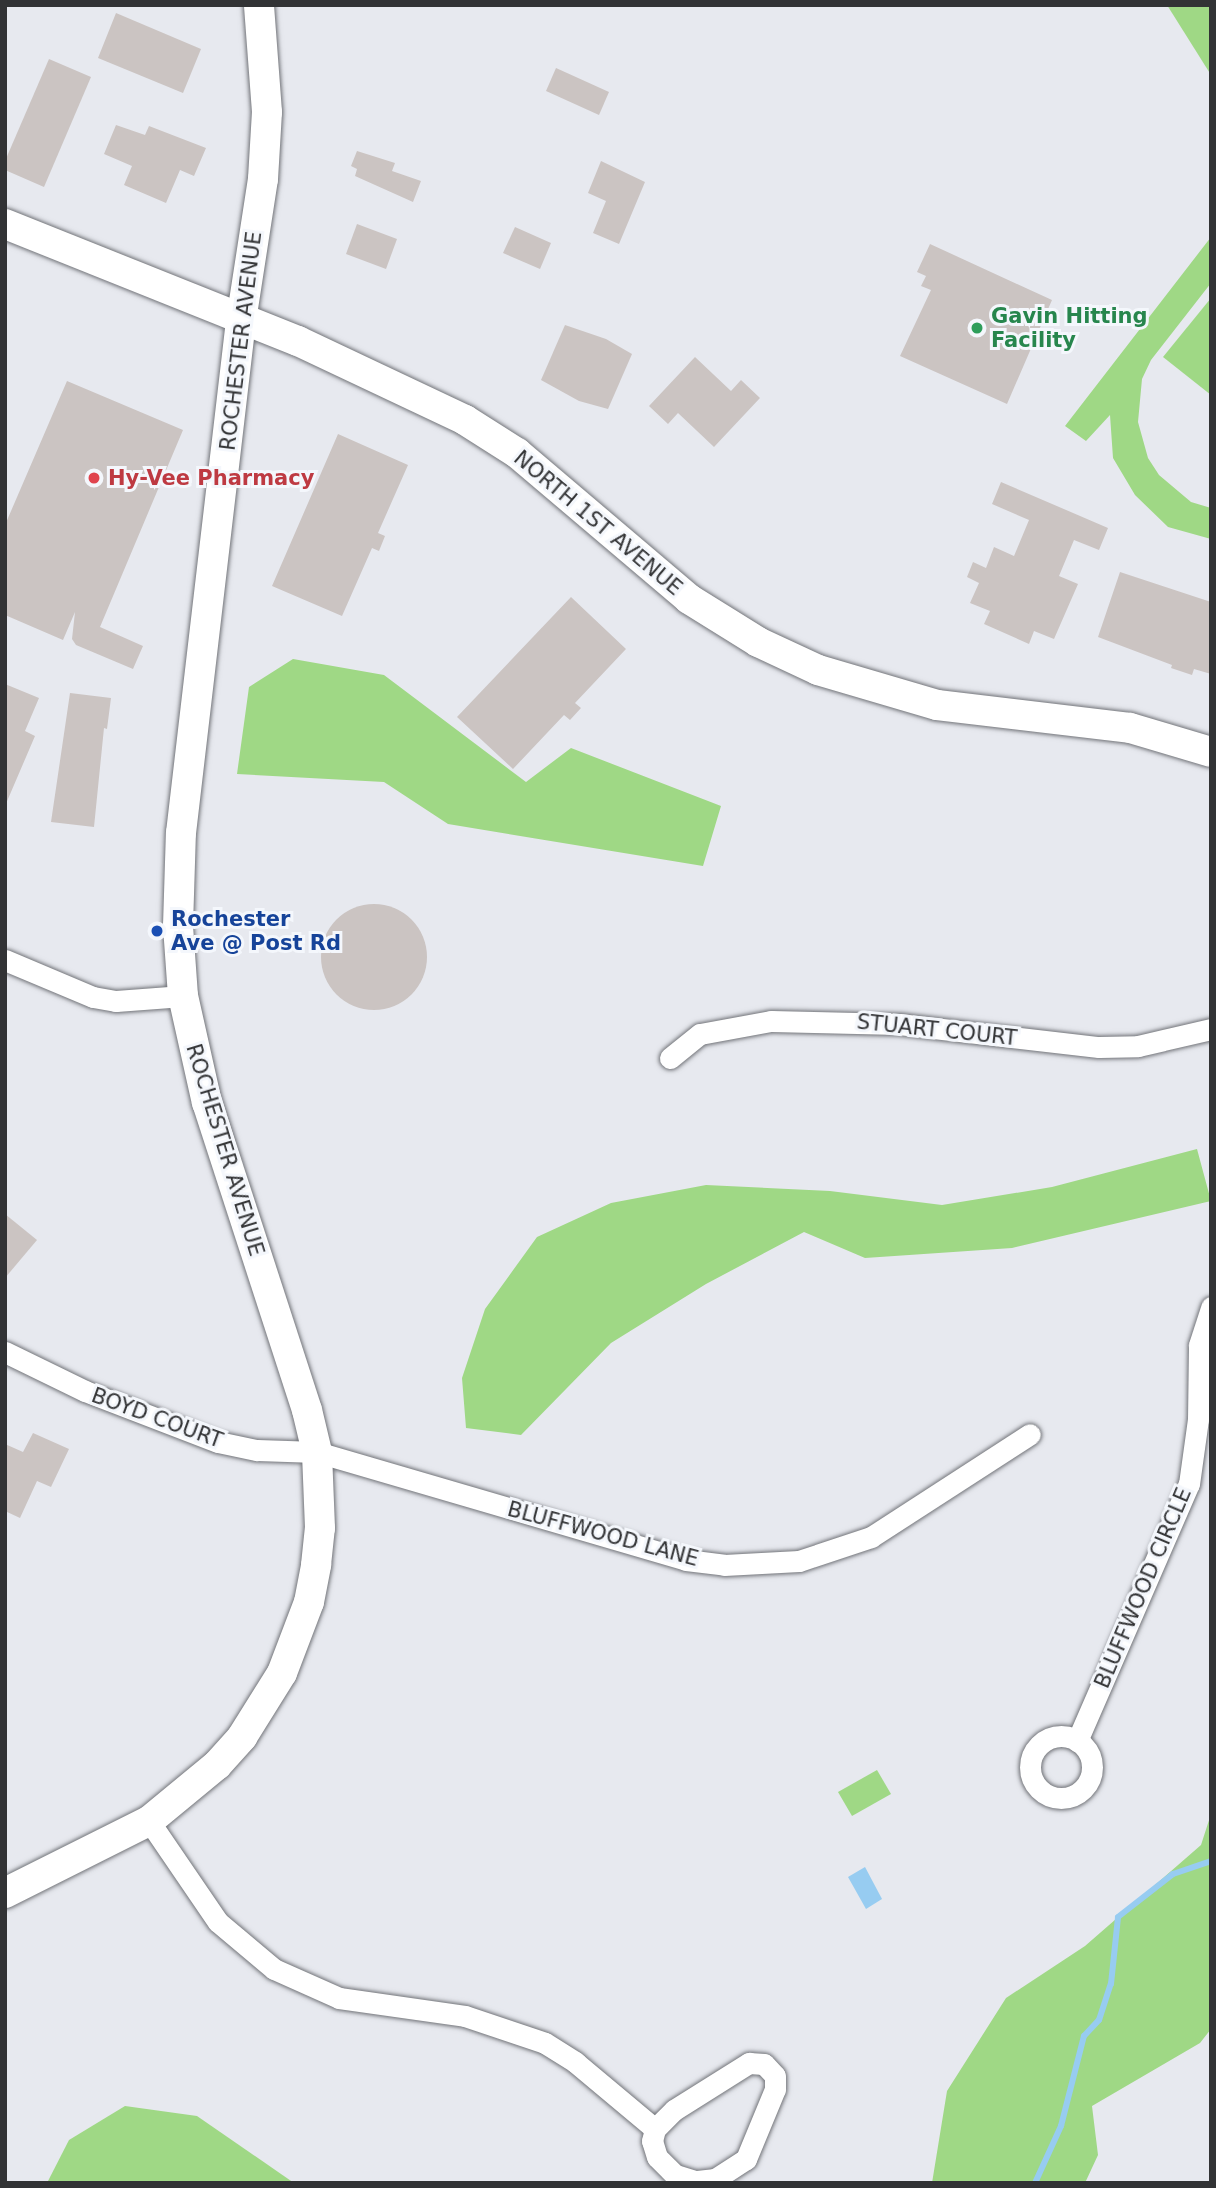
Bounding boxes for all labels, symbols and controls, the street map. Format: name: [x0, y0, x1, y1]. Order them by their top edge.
street label: ROCHESTER AVENUE: [215, 230, 267, 452]
place label: Gavin Hitting Facility: [991, 303, 1148, 353]
marker: Gavin Hitting Facility: [969, 320, 985, 336]
street label: NORTH 1ST AVENUE: [509, 445, 687, 601]
place label: Hy-Vee Pharmacy: [108, 465, 314, 491]
marker: Hy-Vee Pharmacy: [86, 470, 102, 486]
place label: Rochester Ave @ Post Rd: [171, 906, 341, 956]
marker: Rochester Ave @ Post Rd: [149, 923, 165, 939]
street label: STUART COURT: [856, 1009, 1018, 1051]
street label: ROCHESTER AVENUE: [181, 1041, 269, 1259]
street label: BOYD COURT: [88, 1383, 226, 1453]
street label: BLUFFWOOD CIRCLE: [1089, 1484, 1197, 1692]
street label: BLUFFWOOD LANE: [505, 1496, 701, 1572]

